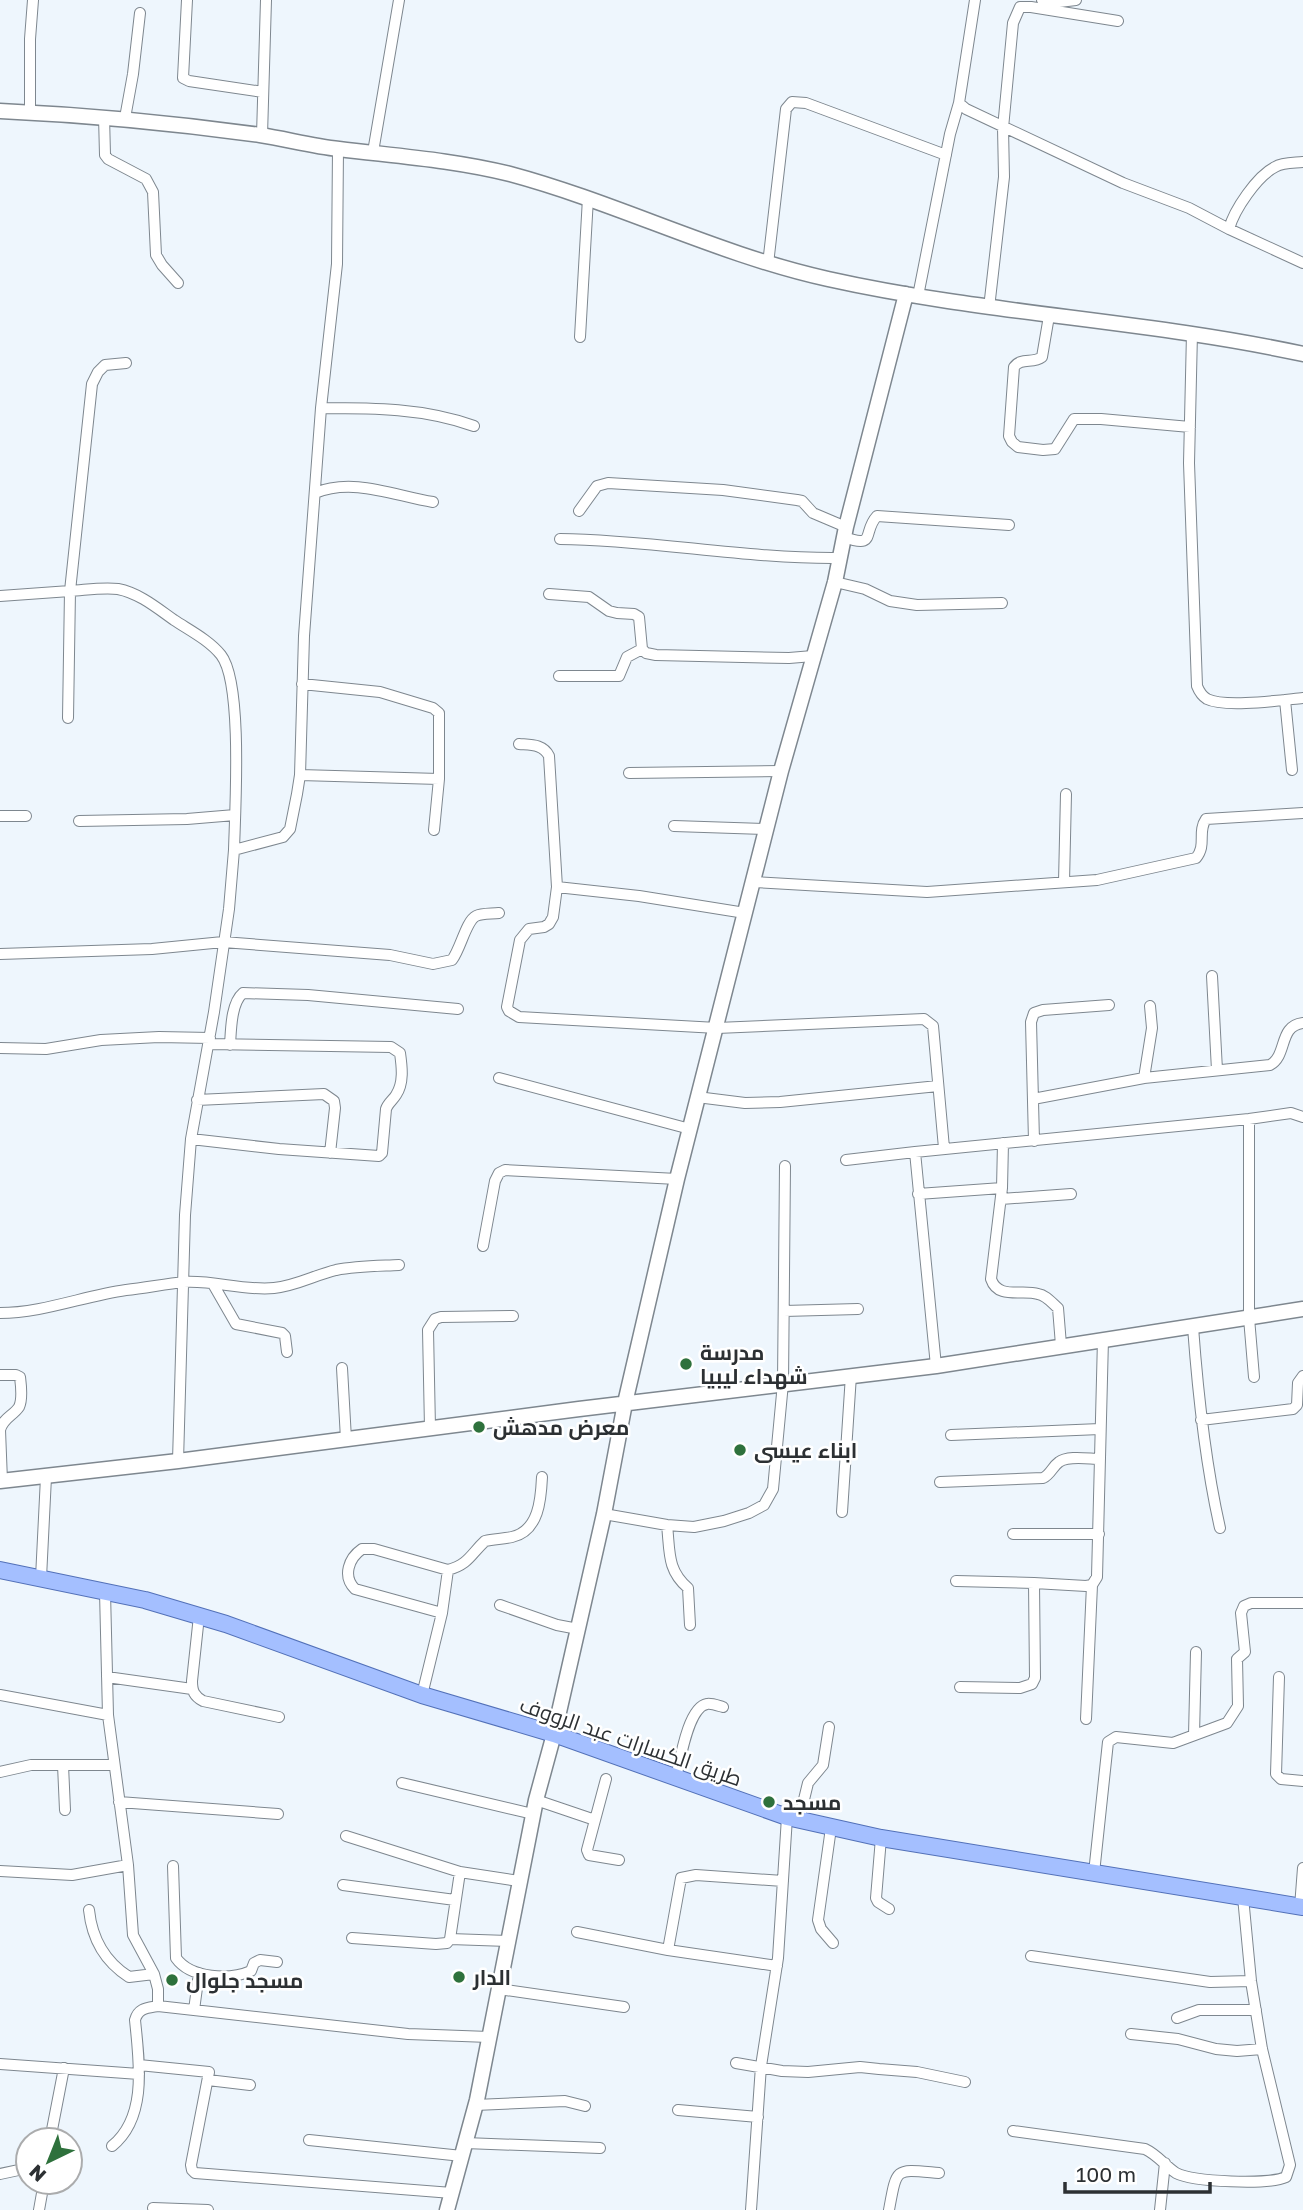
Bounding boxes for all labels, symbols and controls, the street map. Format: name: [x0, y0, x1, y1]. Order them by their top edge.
place label: مدرسة شهداء ليبيا: [700, 1339, 808, 1390]
marker: مدرسة شهداء ليبيا: [678, 1356, 694, 1372]
place label: معرض مدهش: [493, 1414, 629, 1440]
marker: معرض مدهش: [471, 1419, 487, 1435]
place label: ابناء عيسى: [754, 1437, 857, 1463]
marker: ابناء عيسى: [732, 1442, 748, 1458]
street label: طريق الكسارات عبد الرووف: [516, 1691, 745, 1792]
place label: مسجد: [783, 1789, 841, 1815]
marker: مسجد: [761, 1794, 777, 1810]
place label: الدار: [472, 1964, 511, 1990]
place label: مسجد جلوال: [186, 1967, 303, 1994]
marker: الدار: [451, 1969, 467, 1985]
marker: مسجد جلوال: [164, 1972, 180, 1988]
north arrow: [14, 2126, 84, 2196]
scale bar: [1065, 2150, 1210, 2194]
text: N: [24, 2160, 50, 2187]
text: 100 m: [1076, 2161, 1136, 2187]

